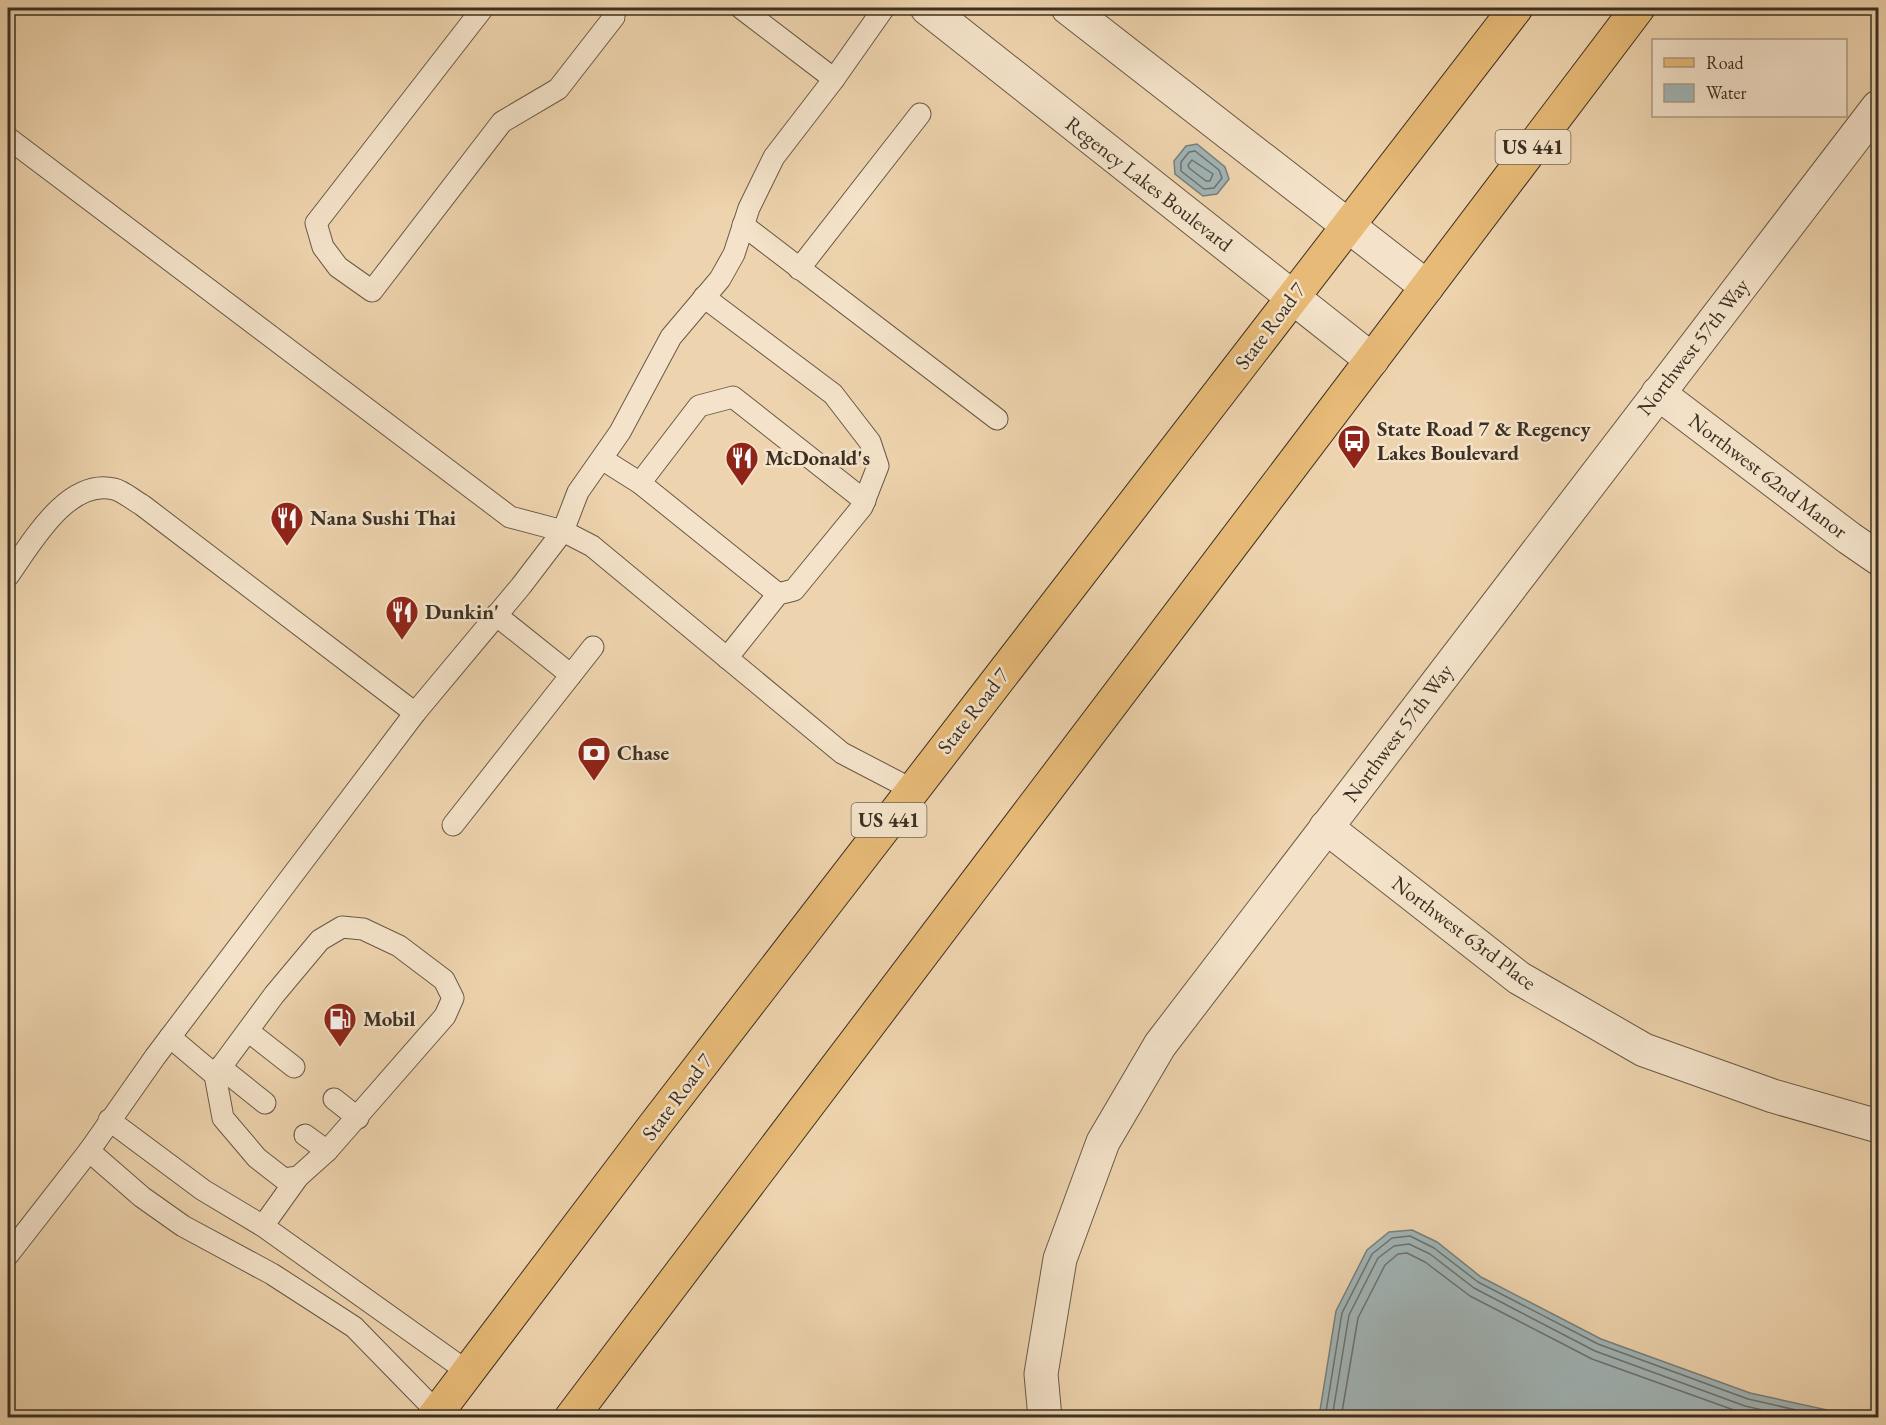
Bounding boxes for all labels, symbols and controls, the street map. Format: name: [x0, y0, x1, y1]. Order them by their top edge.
legend: [1652, 39, 1847, 117]
text: Road: [1706, 51, 1745, 74]
text: Water: [1706, 81, 1747, 104]
street label: Regency Lakes Boulevard: [1060, 110, 1239, 257]
road number: US 441: [1496, 130, 1570, 164]
street label: Northwest 57th Way: [1631, 272, 1755, 421]
street label: State Road 7: [1228, 276, 1312, 375]
street label: Northwest 62nd Manor: [1684, 407, 1853, 544]
place label: State Road 7 & Regency Lakes Boulevard: [1377, 415, 1591, 466]
bus stop icon: State Road 7 & Regency Lakes Boulevard: [1336, 423, 1372, 470]
restaurant icon: McDonald's: [724, 440, 760, 487]
place label: McDonald's: [765, 444, 870, 471]
restaurant icon: Nana Sushi Thai: [269, 500, 305, 547]
place label: Nana Sushi Thai: [310, 504, 456, 531]
restaurant icon: Dunkin': [384, 594, 420, 641]
place label: Dunkin': [425, 598, 499, 625]
street label: Northwest 57th Way: [1337, 657, 1459, 807]
street label: State Road 7: [931, 661, 1015, 759]
bank icon: Chase: [576, 735, 612, 782]
place label: Chase: [617, 739, 669, 766]
road number: US 441: [852, 803, 926, 837]
street label: Northwest 63rd Place: [1387, 869, 1542, 996]
fuel station icon: Mobil: [322, 1001, 358, 1048]
place label: Mobil: [363, 1005, 415, 1032]
street label: State Road 7: [635, 1047, 719, 1146]

